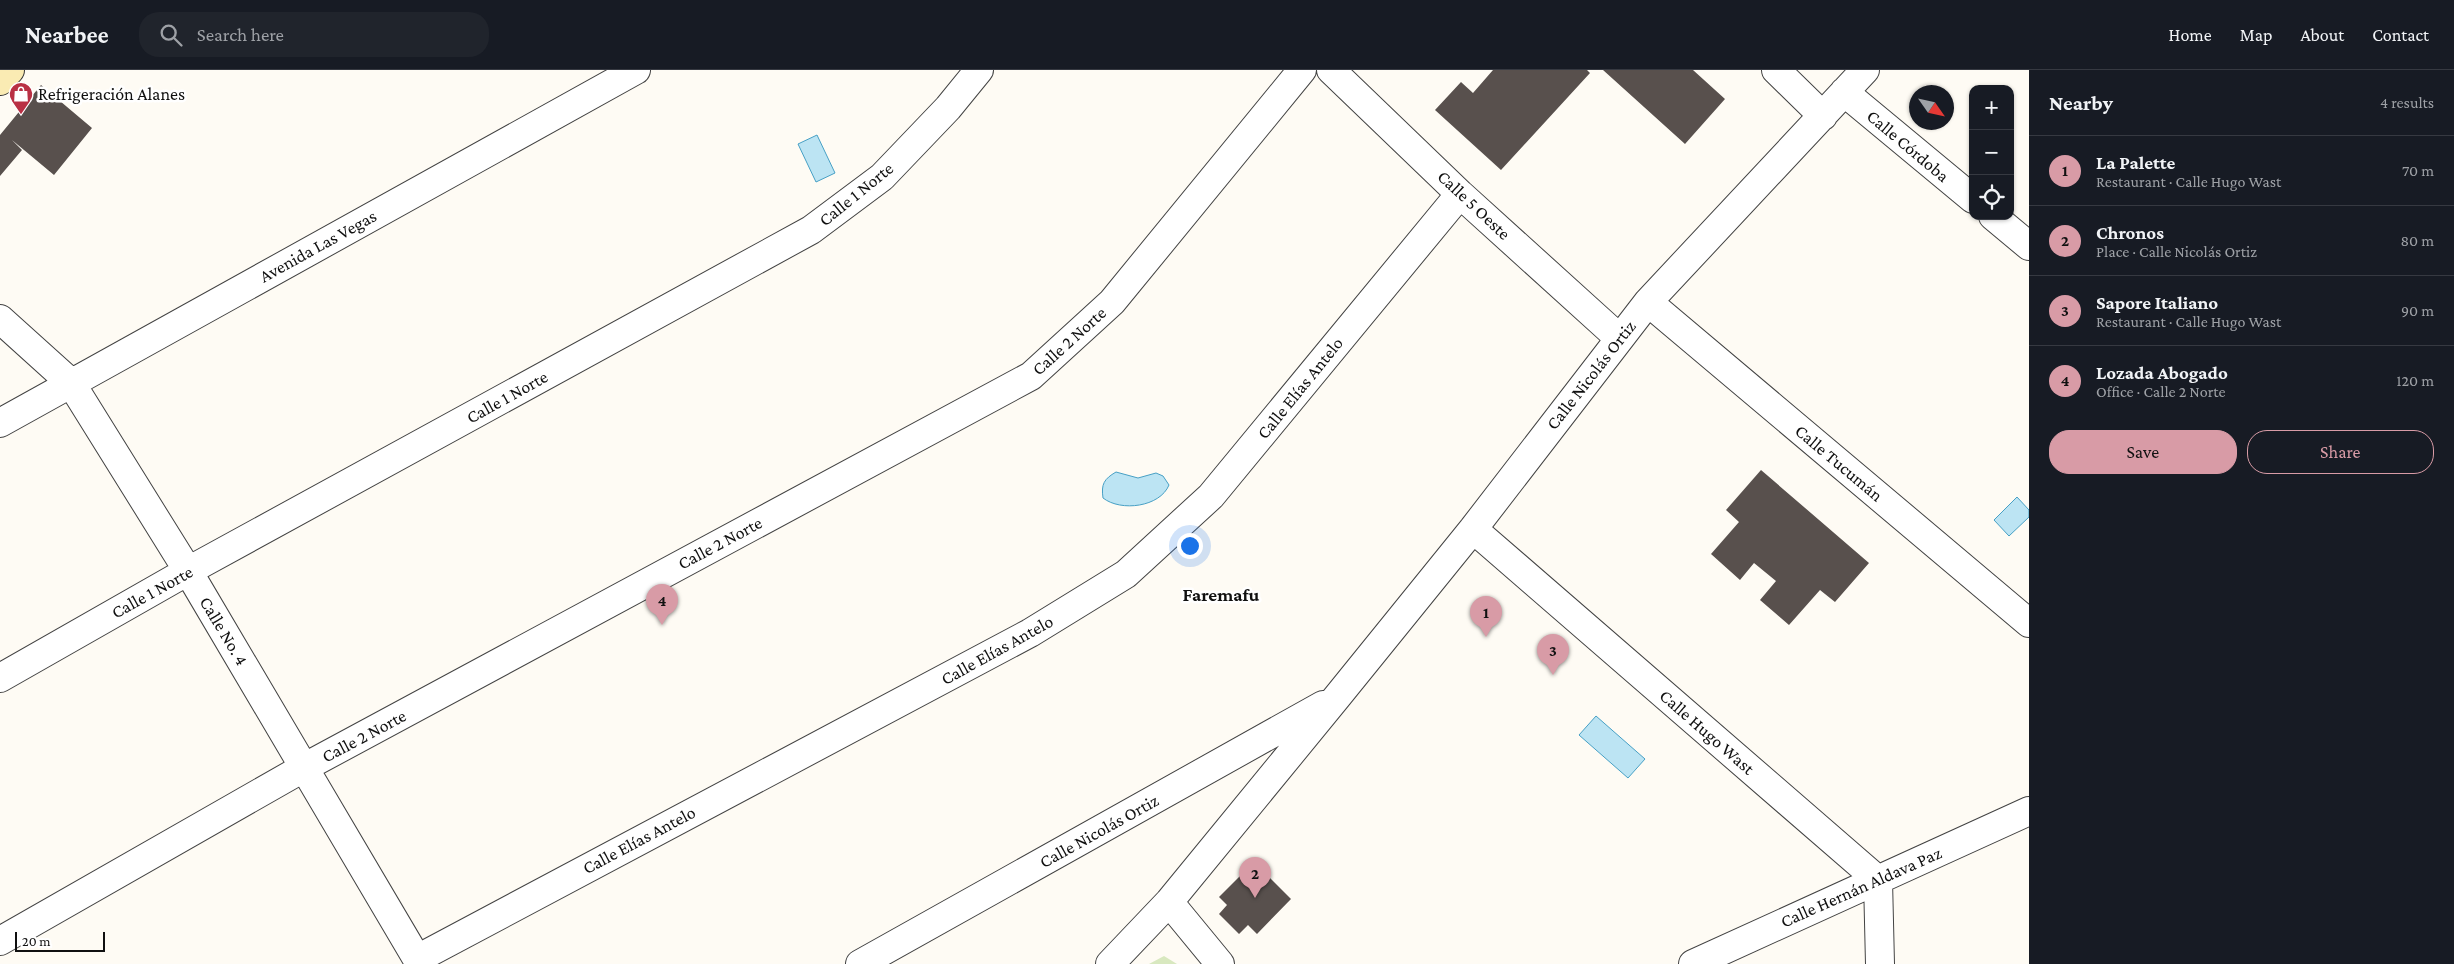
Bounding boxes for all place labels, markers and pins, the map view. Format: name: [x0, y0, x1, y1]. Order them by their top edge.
shop icon: Refrigeración Alanes: [8, 81, 34, 115]
place label: Refrigeración Alanes: [38, 84, 185, 104]
pin: 4: [646, 584, 678, 625]
pin: 1: [1470, 596, 1502, 637]
pin: 3: [1537, 634, 1569, 675]
pin: 2: [1239, 857, 1271, 898]

